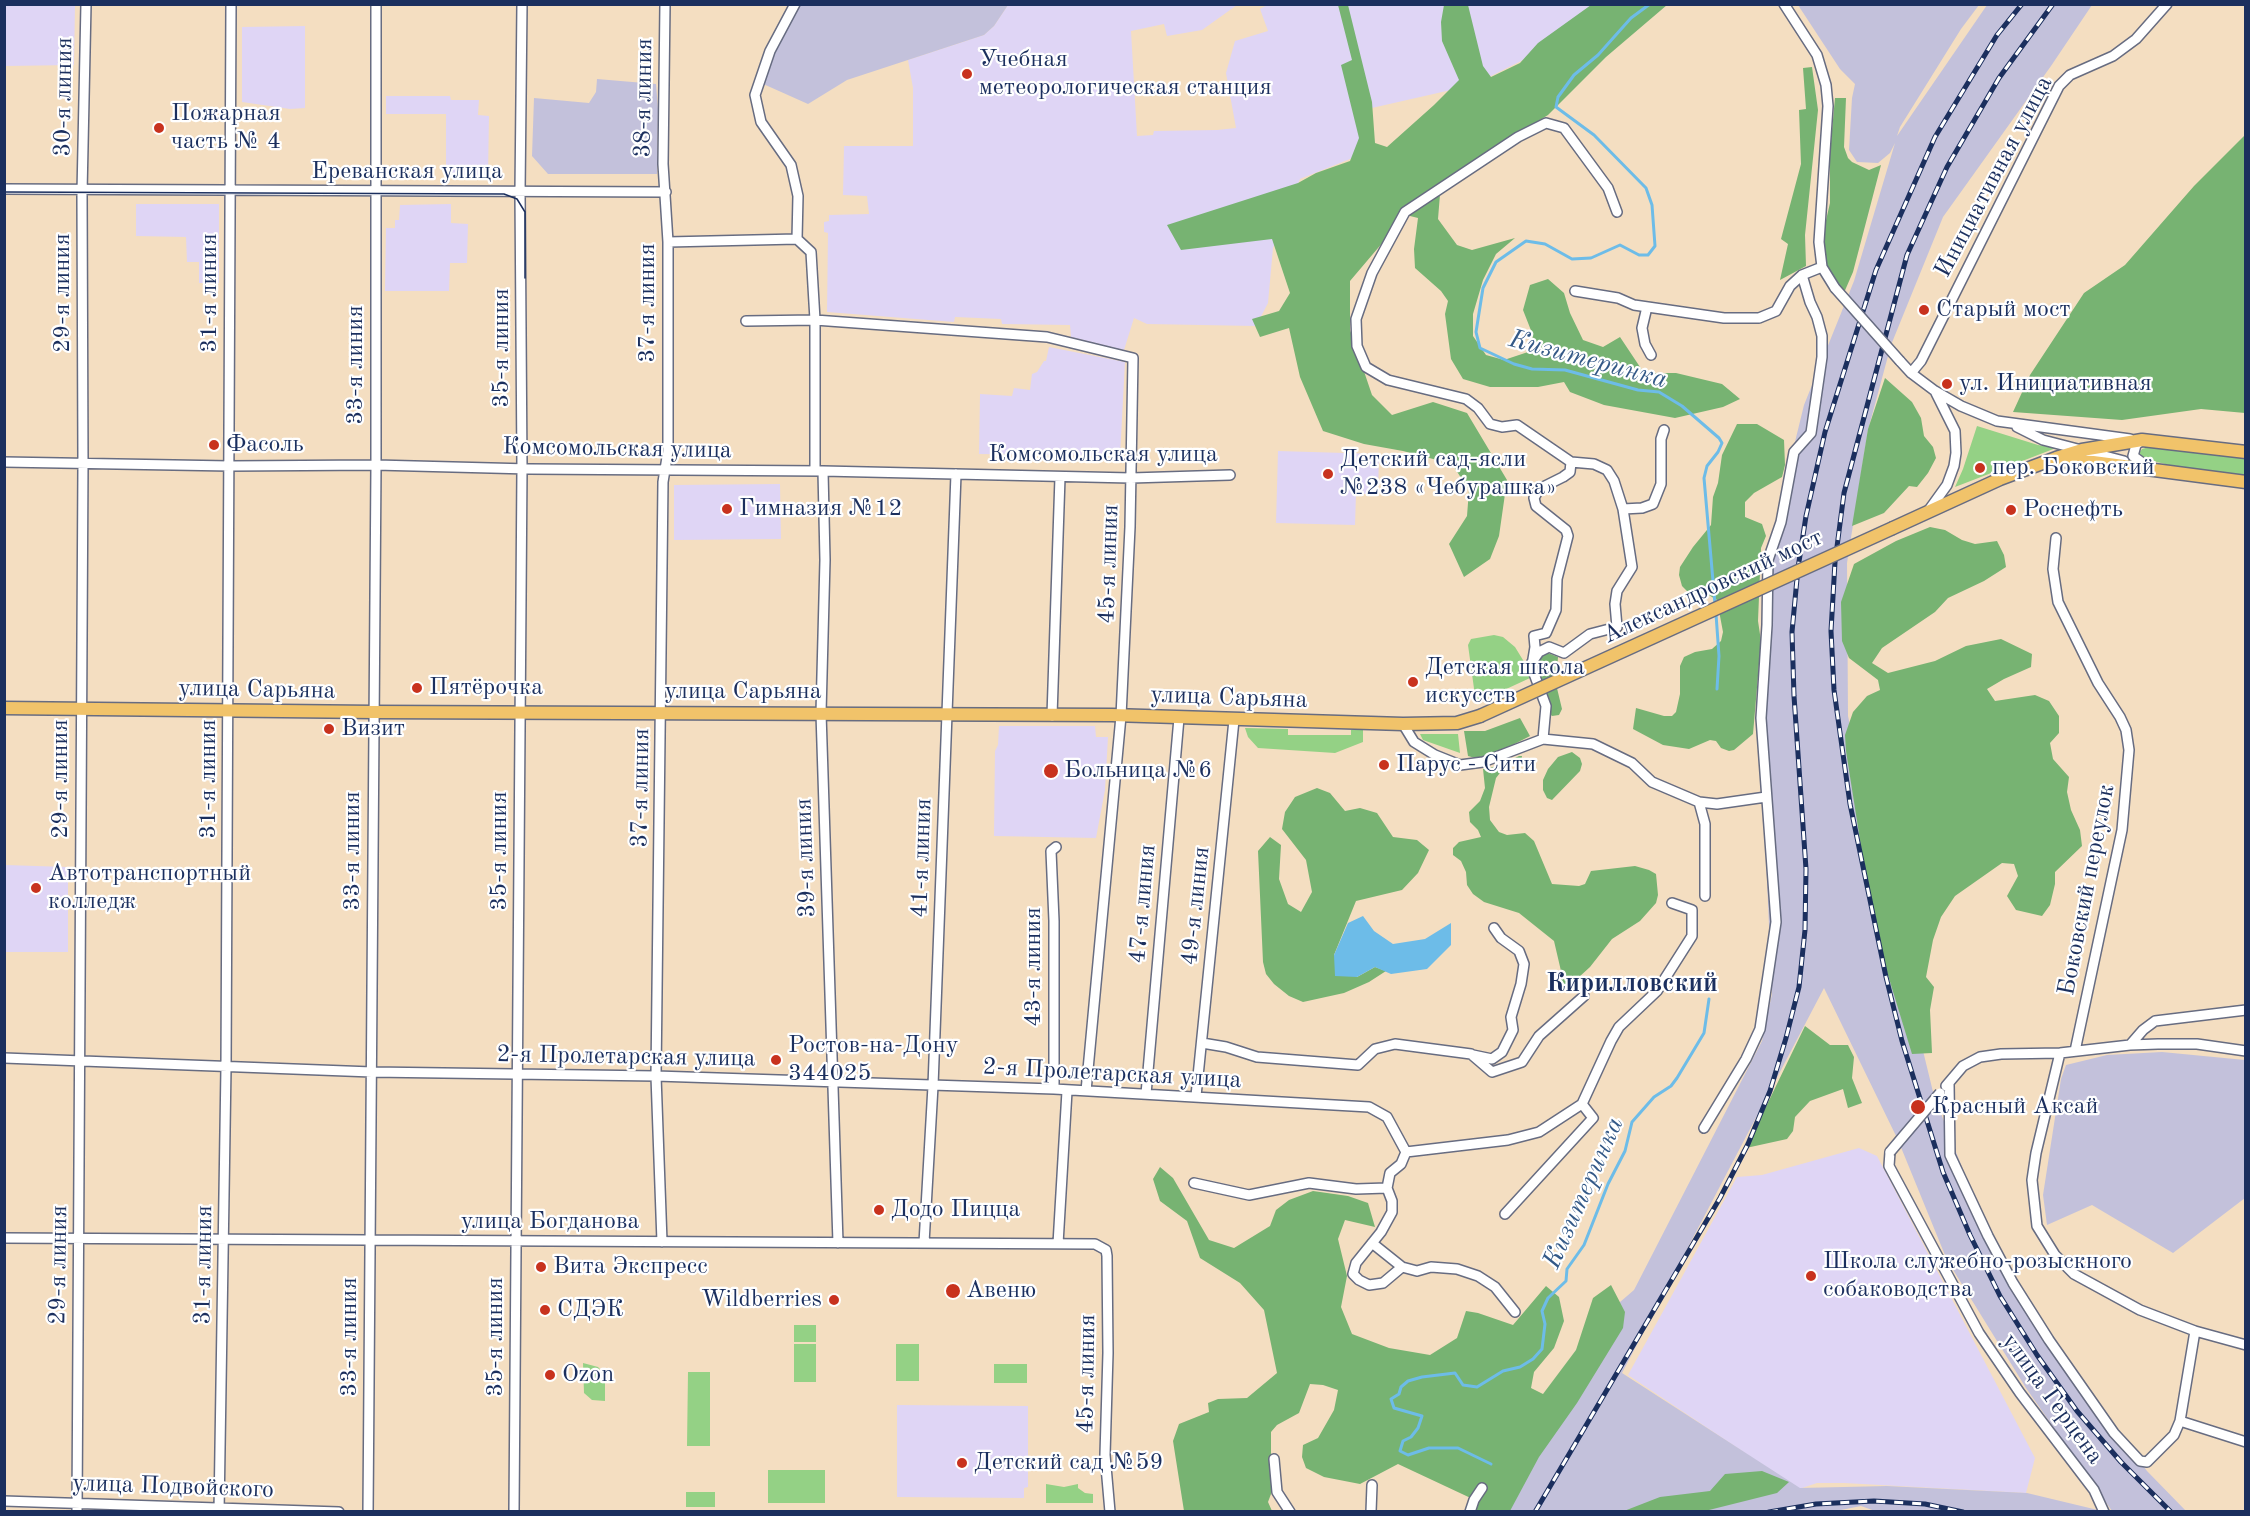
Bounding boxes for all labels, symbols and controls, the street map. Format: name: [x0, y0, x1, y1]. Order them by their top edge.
street label: 30-я линия: [49, 37, 79, 157]
street label: 38-я линия: [629, 38, 659, 158]
place label: Учебная метеорологическая станция: [979, 46, 1272, 102]
marker: Учебная метеорологическая станция: [960, 67, 974, 81]
street label: Инициативная улица: [1929, 71, 2059, 283]
place label: Пожарная часть № 4: [171, 100, 281, 156]
marker: Пожарная часть № 4: [152, 121, 166, 135]
street label: Ереванская улица: [311, 158, 503, 186]
street label: 29-я линия: [49, 233, 77, 353]
street label: 31-я линия: [196, 233, 224, 353]
street label: 37-я линия: [634, 243, 662, 363]
street label: 35-я линия: [488, 288, 516, 408]
place label: Старый мост: [1936, 296, 2071, 324]
marker: Старый мост: [1917, 303, 1931, 317]
street label: 33-я линия: [342, 305, 370, 425]
water label: Кизитеринка: [1506, 324, 1670, 396]
place label: ул. Инициативная: [1959, 370, 2152, 398]
marker: ул. Инициативная: [1940, 377, 1954, 391]
place label: Фасоль: [226, 431, 304, 459]
street label: Комсомольская улица: [502, 433, 732, 465]
marker: Фасоль: [207, 438, 221, 452]
street label: Комсомольская улица: [988, 441, 1218, 469]
place label: Детский сад-ясли №238 «Чебурашка»: [1340, 446, 1557, 502]
place label: пер. Боковский: [1992, 454, 2155, 482]
marker: пер. Боковский: [1973, 461, 1987, 475]
marker: Детский сад-ясли №238 «Чебурашка»: [1321, 467, 1335, 481]
place label: Гимназия №12: [739, 495, 902, 523]
place label: Роснефть: [2023, 496, 2123, 524]
marker: Гимназия №12: [720, 502, 734, 516]
marker: Роснефть: [2004, 503, 2018, 517]
street label: 45-я линия: [1093, 504, 1125, 624]
street label: Александровский мост: [1599, 523, 1827, 651]
place label: Детская школа искусств: [1425, 654, 1585, 710]
street label: улица Сарьяна: [178, 674, 336, 706]
place label: Пятёрочка: [429, 674, 543, 702]
marker: Детская школа искусств: [1406, 675, 1420, 689]
street label: улица Сарьяна: [664, 678, 822, 706]
marker: Пятёрочка: [410, 681, 424, 695]
street label: улица Сарьяна: [1150, 681, 1308, 715]
place label: Визит: [341, 715, 405, 743]
street label: 29-я линия: [47, 719, 75, 839]
street label: 31-я линия: [195, 719, 223, 839]
marker: Визит: [322, 722, 336, 736]
street label: 37-я линия: [626, 728, 656, 848]
place label: Парус - Сити: [1396, 751, 1536, 779]
place label: Больница №6: [1064, 757, 1212, 785]
marker: Парус - Сити: [1377, 758, 1391, 772]
marker: Больница №6: [1042, 762, 1060, 780]
street label: Боковский переулок: [2052, 782, 2122, 998]
street label: 33-я линия: [339, 791, 367, 911]
street label: 35-я линия: [486, 791, 514, 911]
street label: 39-я линия: [790, 798, 822, 918]
street label: 41-я линия: [906, 798, 938, 918]
street label: 47-я линия: [1123, 843, 1163, 965]
street label: 49-я линия: [1175, 845, 1217, 967]
place label: Автотранспортный колледж: [48, 860, 251, 916]
marker: Автотранспортный колледж: [29, 881, 43, 895]
street label: 43-я линия: [1020, 907, 1048, 1027]
district label: Кирилловский: [1546, 968, 1718, 1000]
place label: Ростов-на-Дону 344025: [788, 1032, 958, 1088]
street label: 2-я Пролетарская улица: [496, 1040, 756, 1074]
marker: Ростов-на-Дону 344025: [769, 1053, 783, 1067]
street label: 2-я Пролетарская улица: [982, 1053, 1242, 1095]
place label: Красный Аксай: [1932, 1093, 2098, 1121]
marker: Красный Аксай: [1909, 1098, 1927, 1116]
water label: Кизитеринка: [1537, 1113, 1631, 1273]
place label: Додо Пицца: [891, 1196, 1020, 1224]
marker: Додо Пицца: [872, 1203, 886, 1217]
street label: 29-я линия: [44, 1205, 74, 1325]
street label: 31-я линия: [189, 1205, 219, 1325]
street label: улица Богданова: [461, 1208, 639, 1236]
place label: Школа служебно-розыскного собаководства: [1823, 1248, 2132, 1304]
place label: Вита Экспресс: [553, 1253, 708, 1281]
marker: Вита Экспресс: [534, 1260, 548, 1274]
marker: Школа служебно-розыскного собаководства: [1804, 1269, 1818, 1283]
street label: 33-я линия: [336, 1277, 364, 1397]
street label: 35-я линия: [482, 1277, 510, 1397]
place label: Авеню: [966, 1277, 1036, 1305]
marker: Авеню: [944, 1282, 962, 1300]
place label: Wildberries: [701, 1286, 822, 1314]
marker: Wildberries: [827, 1293, 841, 1307]
place label: СДЭК: [557, 1296, 624, 1324]
marker: СДЭК: [538, 1303, 552, 1317]
street label: 45-я линия: [1072, 1314, 1102, 1434]
street label: улица Герцена: [1995, 1328, 2109, 1470]
place label: Ozon: [562, 1361, 614, 1389]
marker: Ozon: [543, 1368, 557, 1382]
place label: Детский сад №59: [974, 1449, 1163, 1477]
marker: Детский сад №59: [955, 1456, 969, 1470]
street label: улица Подвойского: [72, 1469, 274, 1505]

